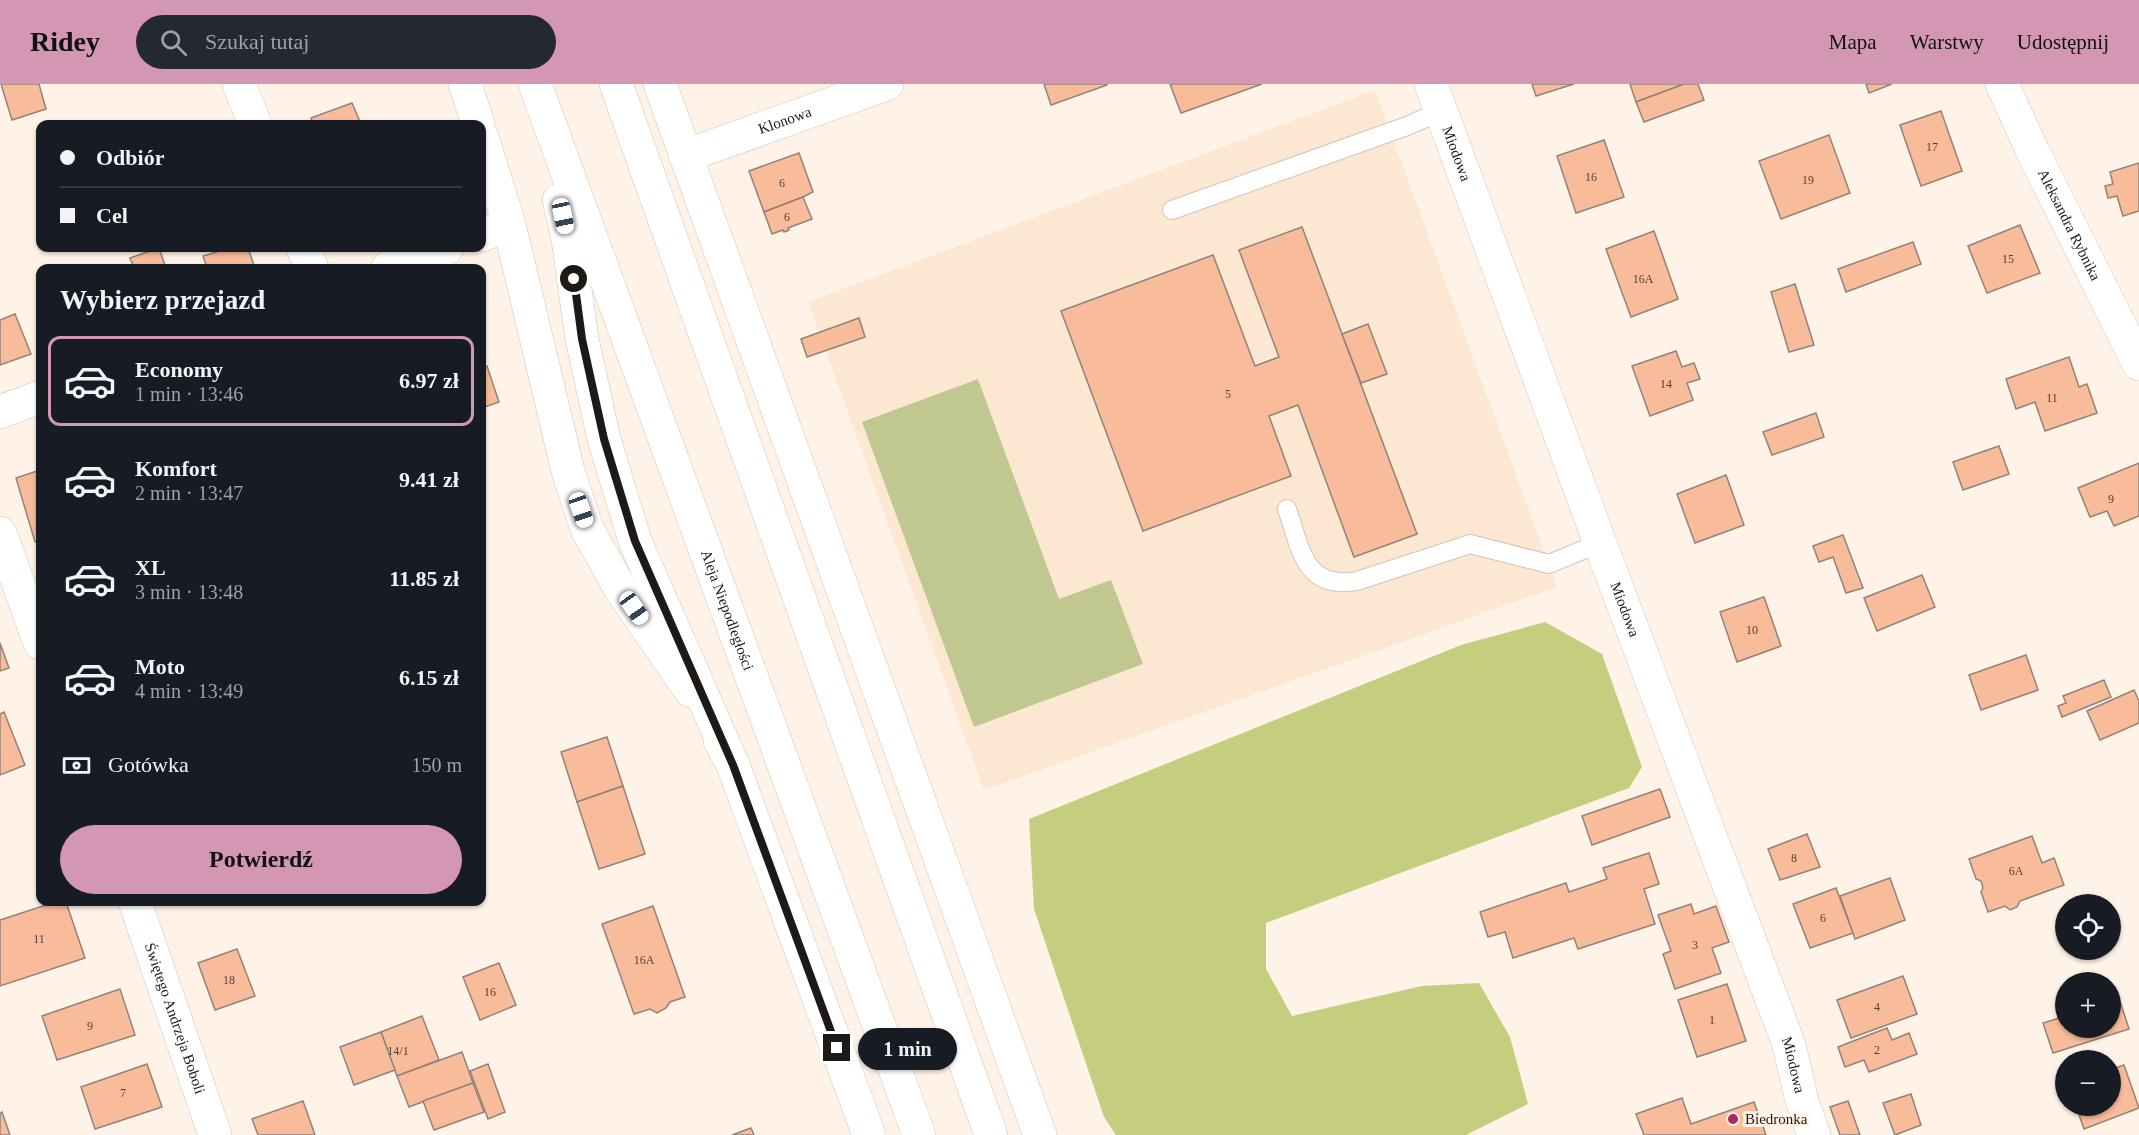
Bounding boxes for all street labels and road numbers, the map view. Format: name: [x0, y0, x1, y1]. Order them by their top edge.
street label: Klonowa: [756, 104, 814, 137]
street label: Miodowa: [1439, 124, 1474, 184]
street label: Aleksandra Rybnika: [2035, 166, 2104, 283]
street label: Aleja Niepodległości: [698, 548, 757, 672]
street label: Miodowa: [1607, 580, 1643, 639]
street label: Świętego Andrzeja Boboli: [142, 941, 208, 1096]
street label: Miodowa: [1779, 1034, 1808, 1095]

